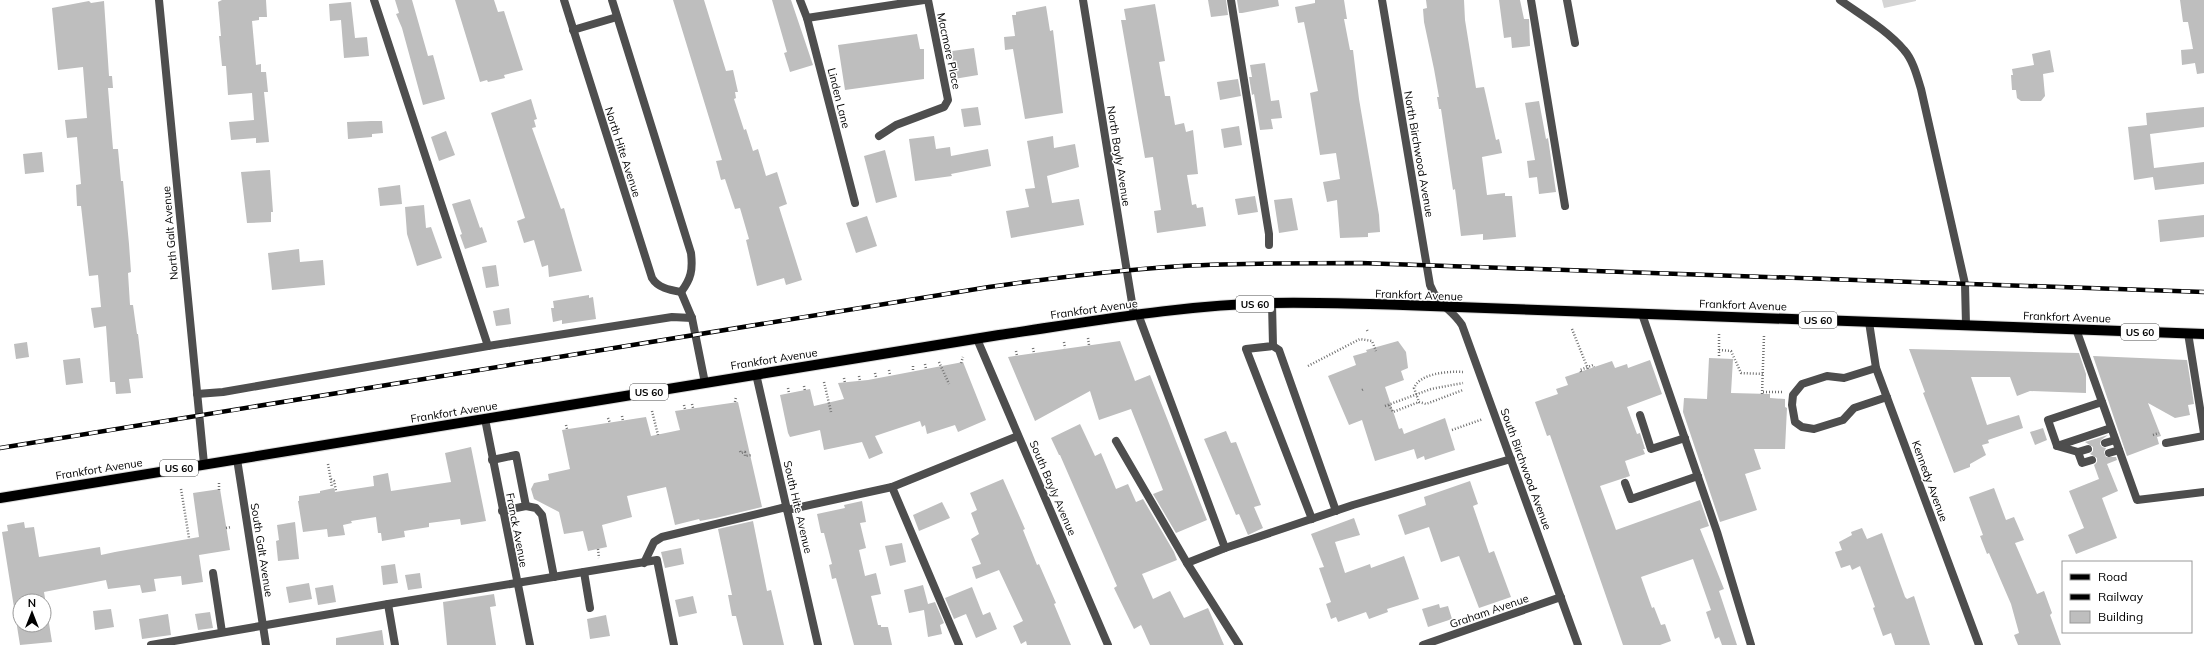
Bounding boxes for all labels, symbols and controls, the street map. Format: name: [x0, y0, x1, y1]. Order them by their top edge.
street label: Macmore Place: [934, 11, 964, 91]
street label: Linden Lane: [825, 66, 853, 130]
street label: North Birchwood Avenue: [1401, 90, 1437, 218]
street label: North Hite Avenue: [602, 105, 644, 199]
street label: North Bayly Avenue: [1104, 105, 1134, 207]
street label: North Galt Avenue: [159, 185, 181, 281]
street label: Frankfort Avenue: [1375, 286, 1463, 304]
street label: Frankfort Avenue: [1050, 296, 1139, 322]
road number: US 60: [1236, 296, 1274, 312]
street label: Frankfort Avenue: [1699, 296, 1787, 314]
street label: Frankfort Avenue: [2023, 308, 2111, 326]
road number: US 60: [1799, 312, 1837, 328]
road number: US 60: [2121, 324, 2159, 340]
street label: Frankfort Avenue: [730, 345, 819, 373]
road number: US 60: [630, 384, 668, 400]
street label: Frankfort Avenue: [410, 398, 499, 426]
street label: South Birchwood Avenue: [1497, 406, 1555, 532]
street label: South Bayly Avenue: [1027, 438, 1079, 538]
street label: Kennedy Avenue: [1909, 439, 1951, 523]
street label: Frankfort Avenue: [55, 455, 144, 483]
street label: South Hite Avenue: [781, 459, 815, 555]
road number: US 60: [160, 460, 198, 476]
street label: Franck Avenue: [503, 492, 531, 568]
street label: South Galt Avenue: [248, 502, 276, 598]
legend: [2062, 561, 2192, 633]
text: Road: [2098, 569, 2127, 584]
text: Railway: [2098, 589, 2144, 604]
street label: Graham Avenue: [1448, 591, 1530, 631]
north arrow: [12, 593, 52, 633]
text: N: [28, 596, 36, 610]
text: Building: [2098, 609, 2143, 624]

